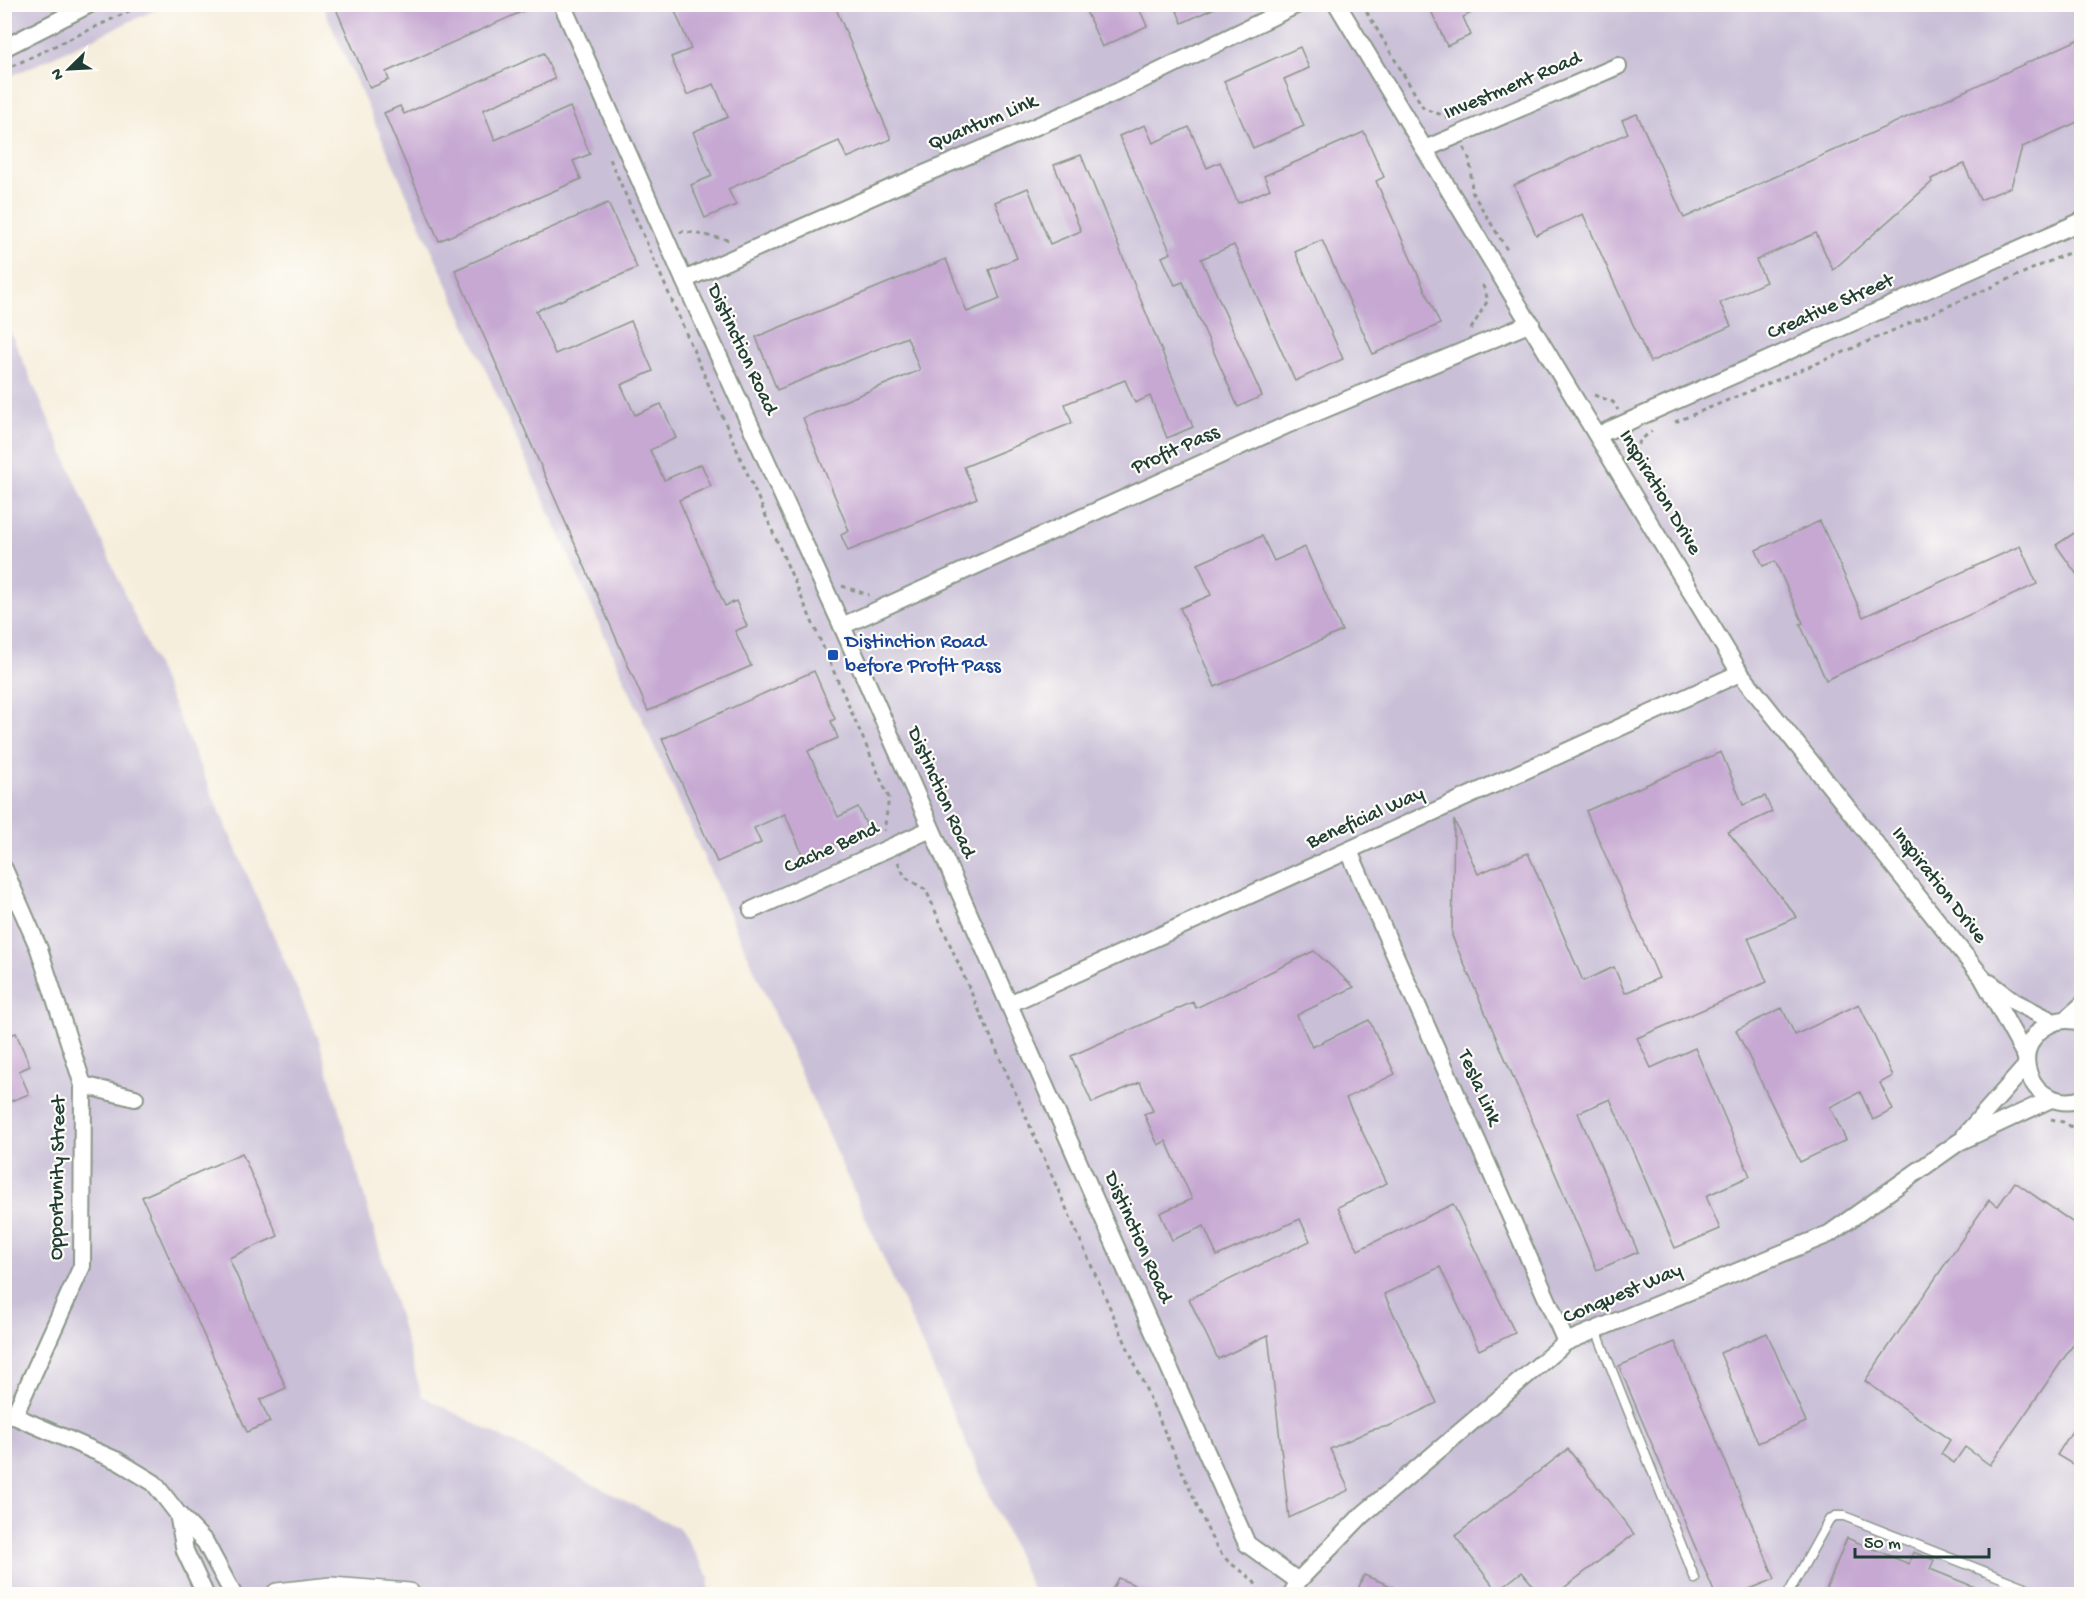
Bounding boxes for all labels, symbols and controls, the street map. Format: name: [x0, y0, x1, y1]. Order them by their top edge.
north arrow: [39, 39, 99, 99]
street label: Investment Road: [1441, 46, 1587, 127]
text: N: [47, 65, 69, 82]
street label: Quantum Link: [925, 89, 1043, 158]
street label: Creative Street: [1764, 268, 1900, 347]
street label: Distinction Road: [699, 279, 783, 421]
street label: Profit Pass: [1127, 420, 1225, 482]
street label: Inspiration Drive: [1612, 426, 1707, 561]
place label: Distinction Road before Profit Pass: [843, 631, 1002, 680]
marker: Distinction Road before Profit Pass: [826, 648, 840, 662]
street label: Distinction Road: [899, 722, 981, 864]
street label: Beneficial Way: [1302, 782, 1429, 856]
street label: Cache Bend: [781, 816, 885, 881]
street label: Inspiration Drive: [1885, 823, 1992, 950]
street label: Tesla Link: [1450, 1046, 1507, 1132]
street label: Opportunity Street: [45, 1093, 73, 1260]
street label: Distinction Road: [1096, 1167, 1178, 1309]
street label: Conquest Way: [1560, 1259, 1686, 1331]
scale bar: [1855, 1521, 1988, 1559]
text: 50 m: [1864, 1534, 1901, 1555]

